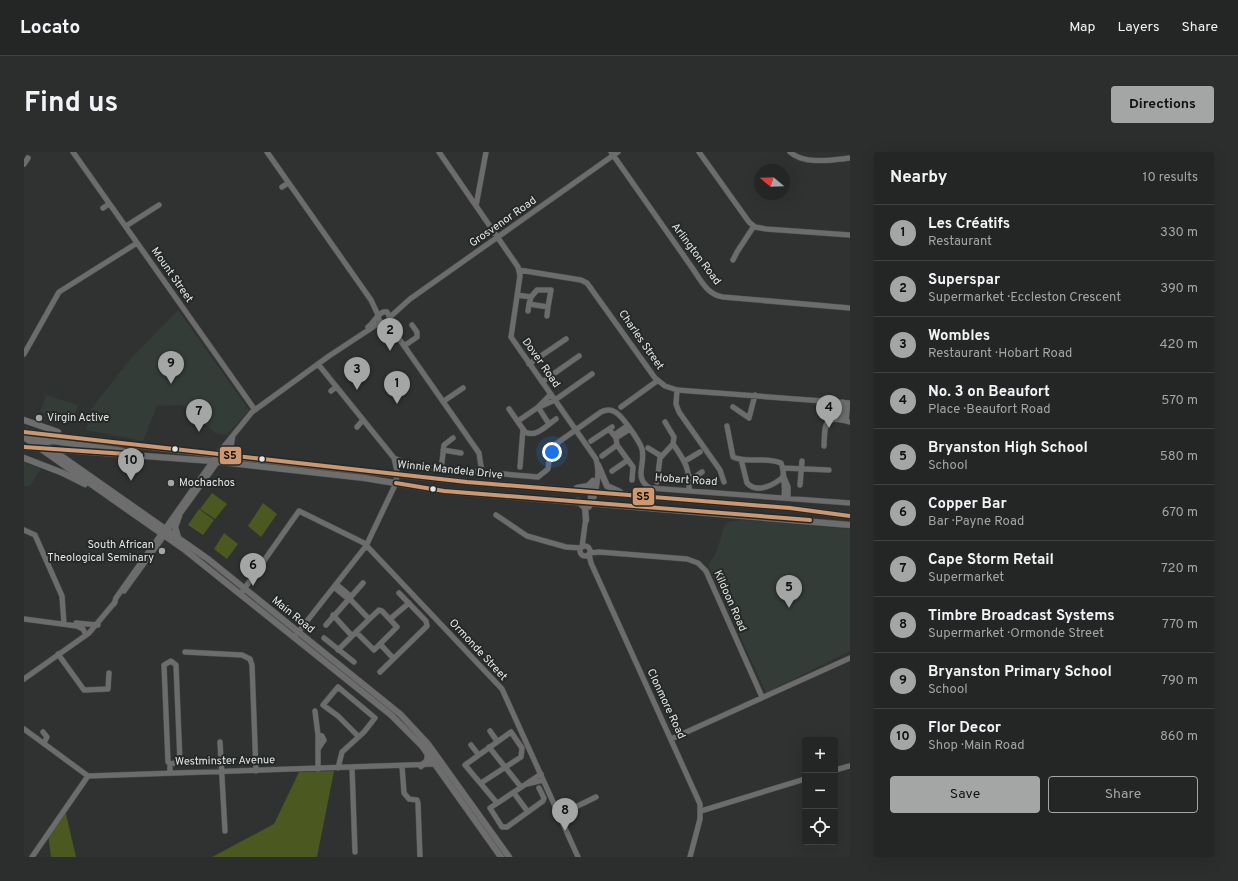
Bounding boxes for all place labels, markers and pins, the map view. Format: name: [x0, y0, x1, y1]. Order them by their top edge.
pin: 2: [377, 318, 403, 351]
pin: 9: [158, 351, 184, 384]
pin: 3: [344, 357, 370, 390]
pin: 1: [384, 371, 410, 404]
pin: 4: [816, 395, 842, 428]
pin: 7: [186, 399, 212, 432]
place label: Virgin Active: [47, 411, 109, 425]
marker: Virgin Active: [34, 413, 44, 423]
unlabelled marker: [170, 444, 180, 454]
pin: 10: [118, 448, 144, 481]
unlabelled marker: [257, 454, 267, 464]
place label: Mochachos: [179, 476, 235, 490]
marker: Mochachos: [166, 478, 176, 488]
unlabelled marker: [428, 484, 438, 494]
place label: South African Theological Seminary: [47, 538, 154, 565]
marker: South African Theological Seminary: [157, 546, 167, 556]
pin: 6: [240, 553, 266, 586]
pin: 5: [776, 575, 802, 608]
pin: 8: [552, 798, 578, 831]

